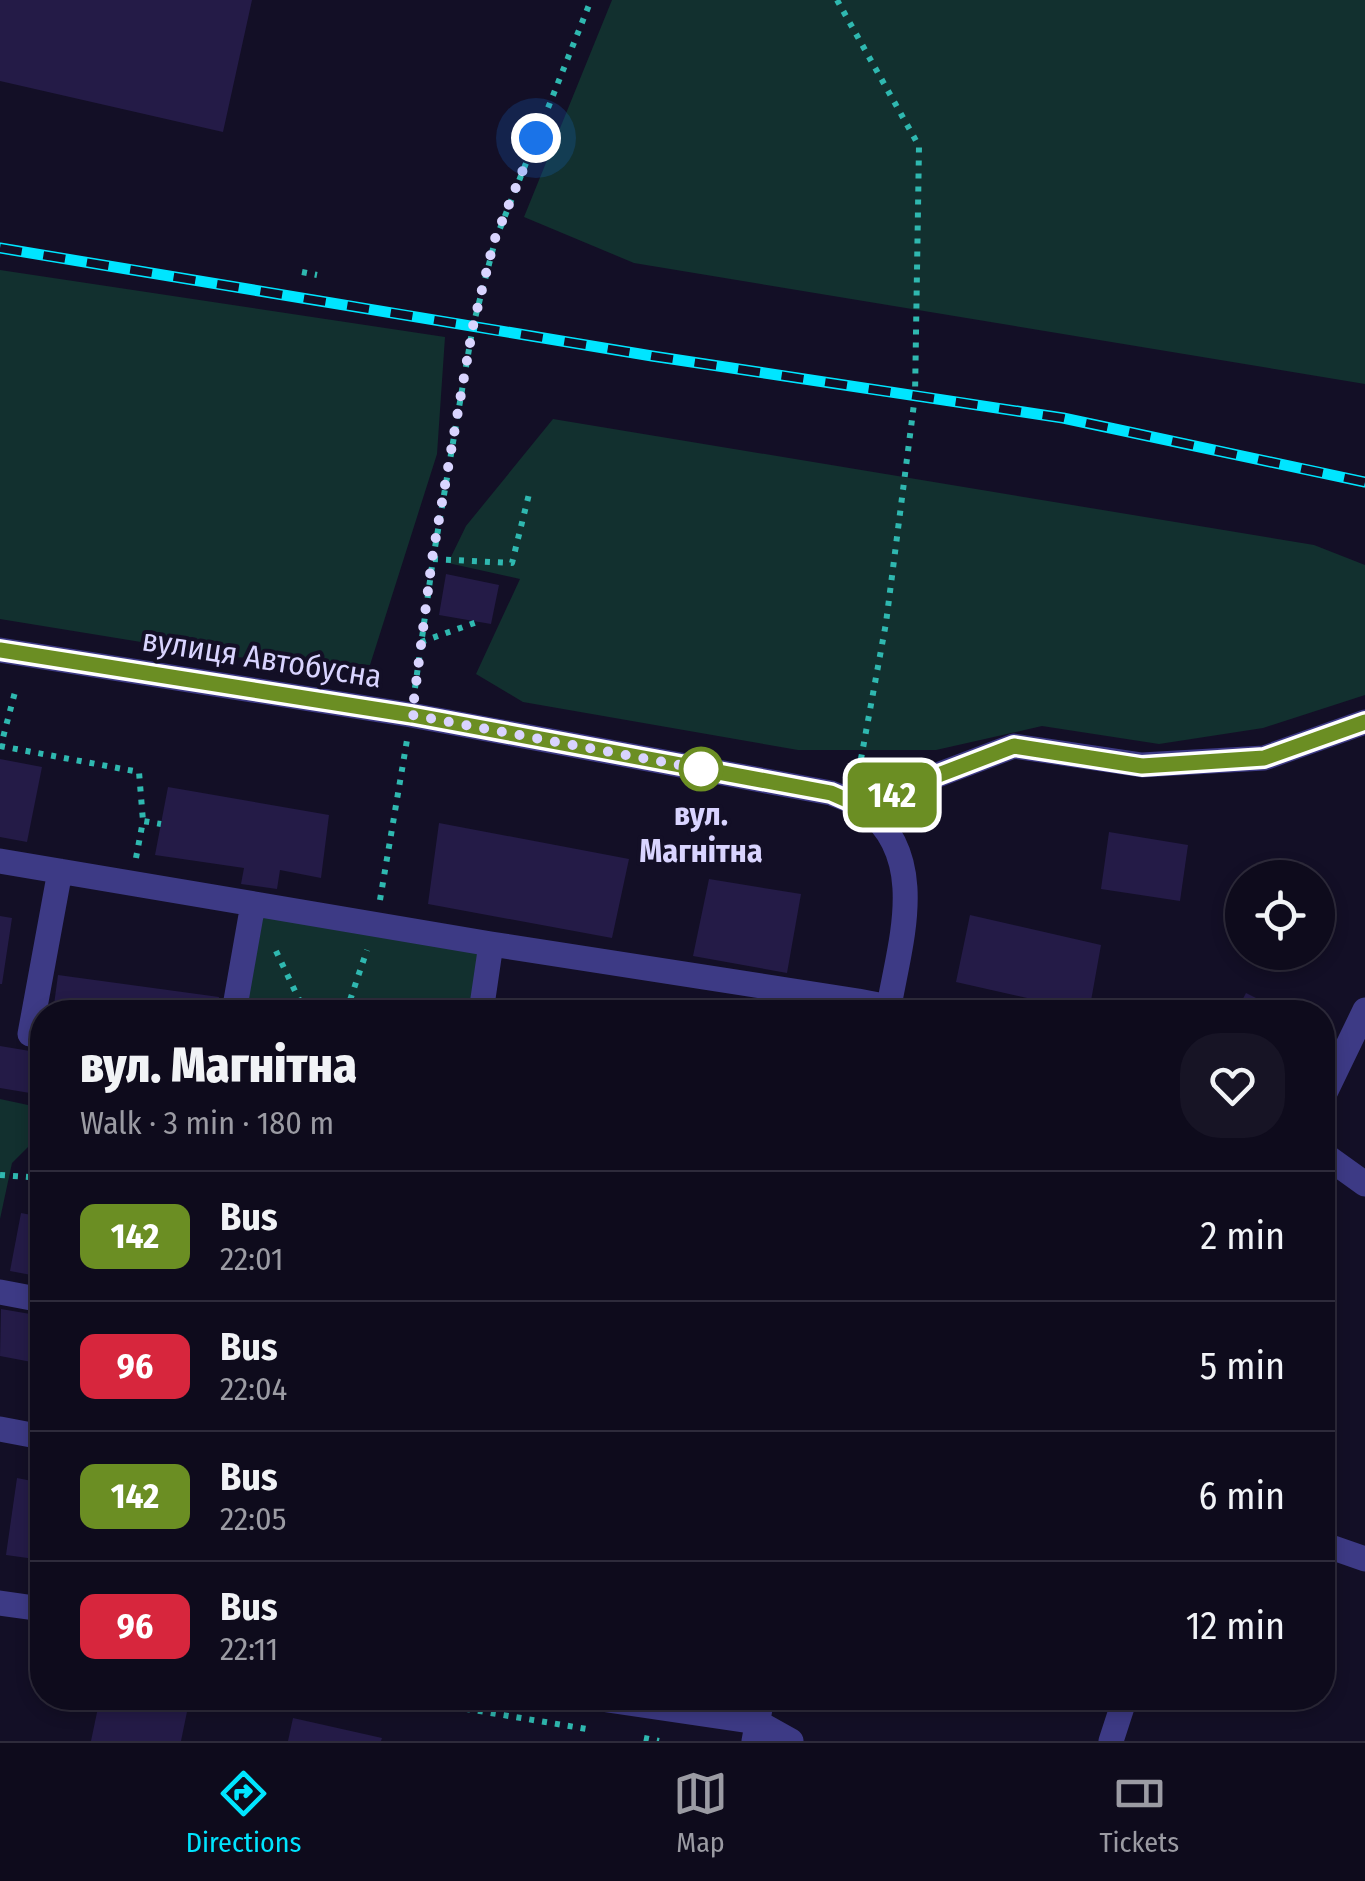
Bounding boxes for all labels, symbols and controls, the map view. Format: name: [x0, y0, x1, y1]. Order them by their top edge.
your location: [511, 113, 561, 163]
street label: вулиця Автобусна: [140, 620, 384, 696]
marker: вул. Магнітна: [680, 748, 722, 790]
line badge: 142: [834, 762, 950, 828]
text: 142: [868, 774, 916, 816]
place label: вул. Магнітна: [639, 795, 763, 870]
map controls: [1225, 860, 1335, 970]
button: locate: [1225, 860, 1335, 970]
button: heart: [1180, 1033, 1285, 1138]
text: вул. Магнітна: [80, 1037, 357, 1095]
text: Walk · 3 min · 180 m: [80, 1104, 334, 1142]
text: Bus: [220, 1194, 278, 1240]
text: 2 min: [1200, 1213, 1285, 1259]
text: 142: [111, 1215, 159, 1257]
text: 22:01: [220, 1240, 283, 1278]
text: Bus: [220, 1324, 278, 1370]
text: 5 min: [1200, 1343, 1285, 1389]
text: 96: [117, 1345, 153, 1387]
text: 22:04: [220, 1370, 287, 1408]
text: Bus: [220, 1454, 278, 1500]
text: 6 min: [1198, 1473, 1285, 1519]
text: 142: [111, 1475, 159, 1517]
text: 22:05: [220, 1500, 286, 1538]
text: Bus: [220, 1584, 278, 1630]
text: 12 min: [1186, 1603, 1285, 1649]
text: 96: [117, 1605, 153, 1647]
text: 22:11: [220, 1630, 278, 1668]
tab: Directions: [186, 1766, 302, 1859]
tab: Map: [673, 1766, 728, 1859]
tab: Tickets: [1099, 1766, 1179, 1859]

